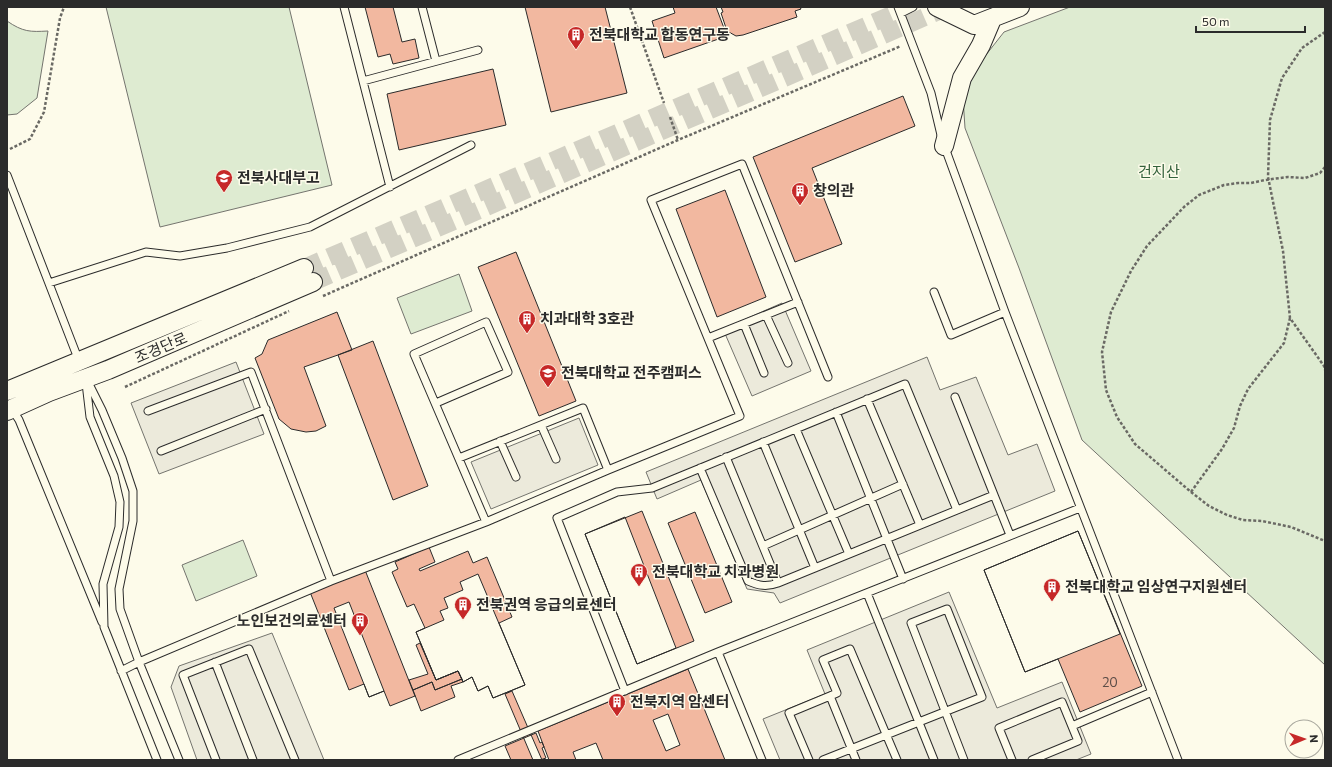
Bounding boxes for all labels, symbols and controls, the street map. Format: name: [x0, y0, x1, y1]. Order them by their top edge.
scale bar: [1196, 8, 1305, 34]
text: 50 m: [1202, 14, 1230, 28]
building icon: 전북대학교 합동연구동: [566, 25, 586, 50]
place label: 전북대학교 합동연구동: [589, 25, 730, 43]
park label: 건지산: [1138, 162, 1180, 180]
school or university icon: 전북사대부고: [214, 168, 234, 193]
place label: 전북사대부고: [237, 168, 320, 186]
building icon: 창의관: [790, 181, 810, 206]
place label: 창의관: [813, 181, 855, 199]
building icon: 치과대학 3호관: [517, 309, 537, 334]
place label: 치과대학 3호관: [540, 309, 635, 327]
street label: 조경단로: [132, 328, 190, 366]
school or university icon: 전북대학교 전주캠퍼스: [538, 363, 558, 388]
place label: 전북대학교 전주캠퍼스: [561, 363, 702, 381]
building icon: 전북대학교 치과병원: [629, 562, 649, 587]
place label: 전북대학교 치과병원: [652, 562, 779, 580]
building icon: 전북대학교 임상연구지원센터: [1042, 577, 1062, 602]
place label: 전북대학교 임상연구지원센터: [1065, 577, 1247, 595]
building icon: 전북권역 응급의료센터: [453, 595, 473, 620]
place label: 전북권역 응급의료센터: [476, 595, 617, 613]
place label: 노인보건의료센터: [237, 611, 347, 629]
building icon: 노인보건의료센터: [350, 611, 370, 636]
house number: 20: [1102, 674, 1118, 690]
building icon: 전북지역 암센터: [607, 692, 627, 717]
place label: 전북지역 암센터: [630, 692, 729, 710]
north arrow: [1284, 719, 1324, 759]
text: N: [1308, 734, 1321, 743]

